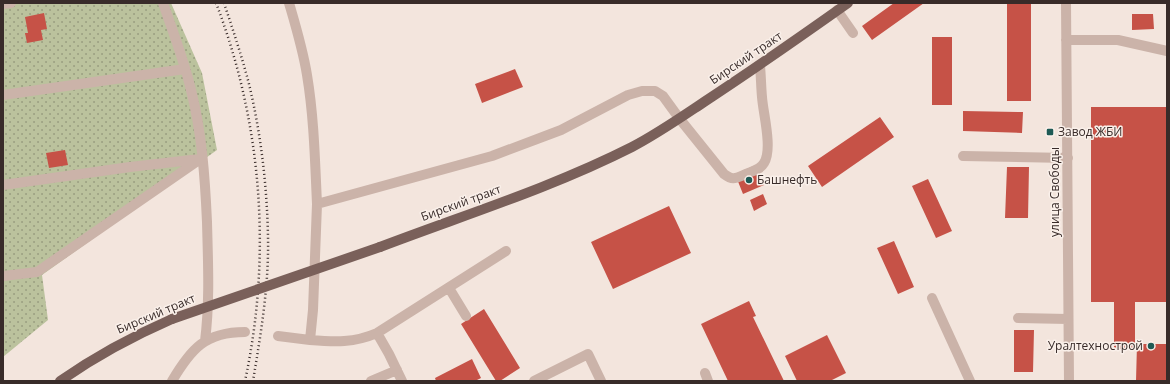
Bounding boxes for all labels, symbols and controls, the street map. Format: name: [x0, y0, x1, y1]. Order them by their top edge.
street label: Бирский тракт: [706, 27, 786, 88]
place label: Завод ЖБИ: [1058, 123, 1122, 140]
marker: Завод ЖБИ: [1045, 127, 1055, 137]
street label: улица Свободы: [1046, 147, 1063, 237]
place label: Башнефть: [757, 171, 817, 188]
marker: Башнефть: [744, 175, 754, 185]
street label: Бирский тракт: [418, 180, 504, 225]
street label: Бирский тракт: [114, 289, 198, 338]
place label: Уралтехнострой: [1048, 337, 1143, 354]
marker: Уралтехнострой: [1146, 341, 1156, 351]

